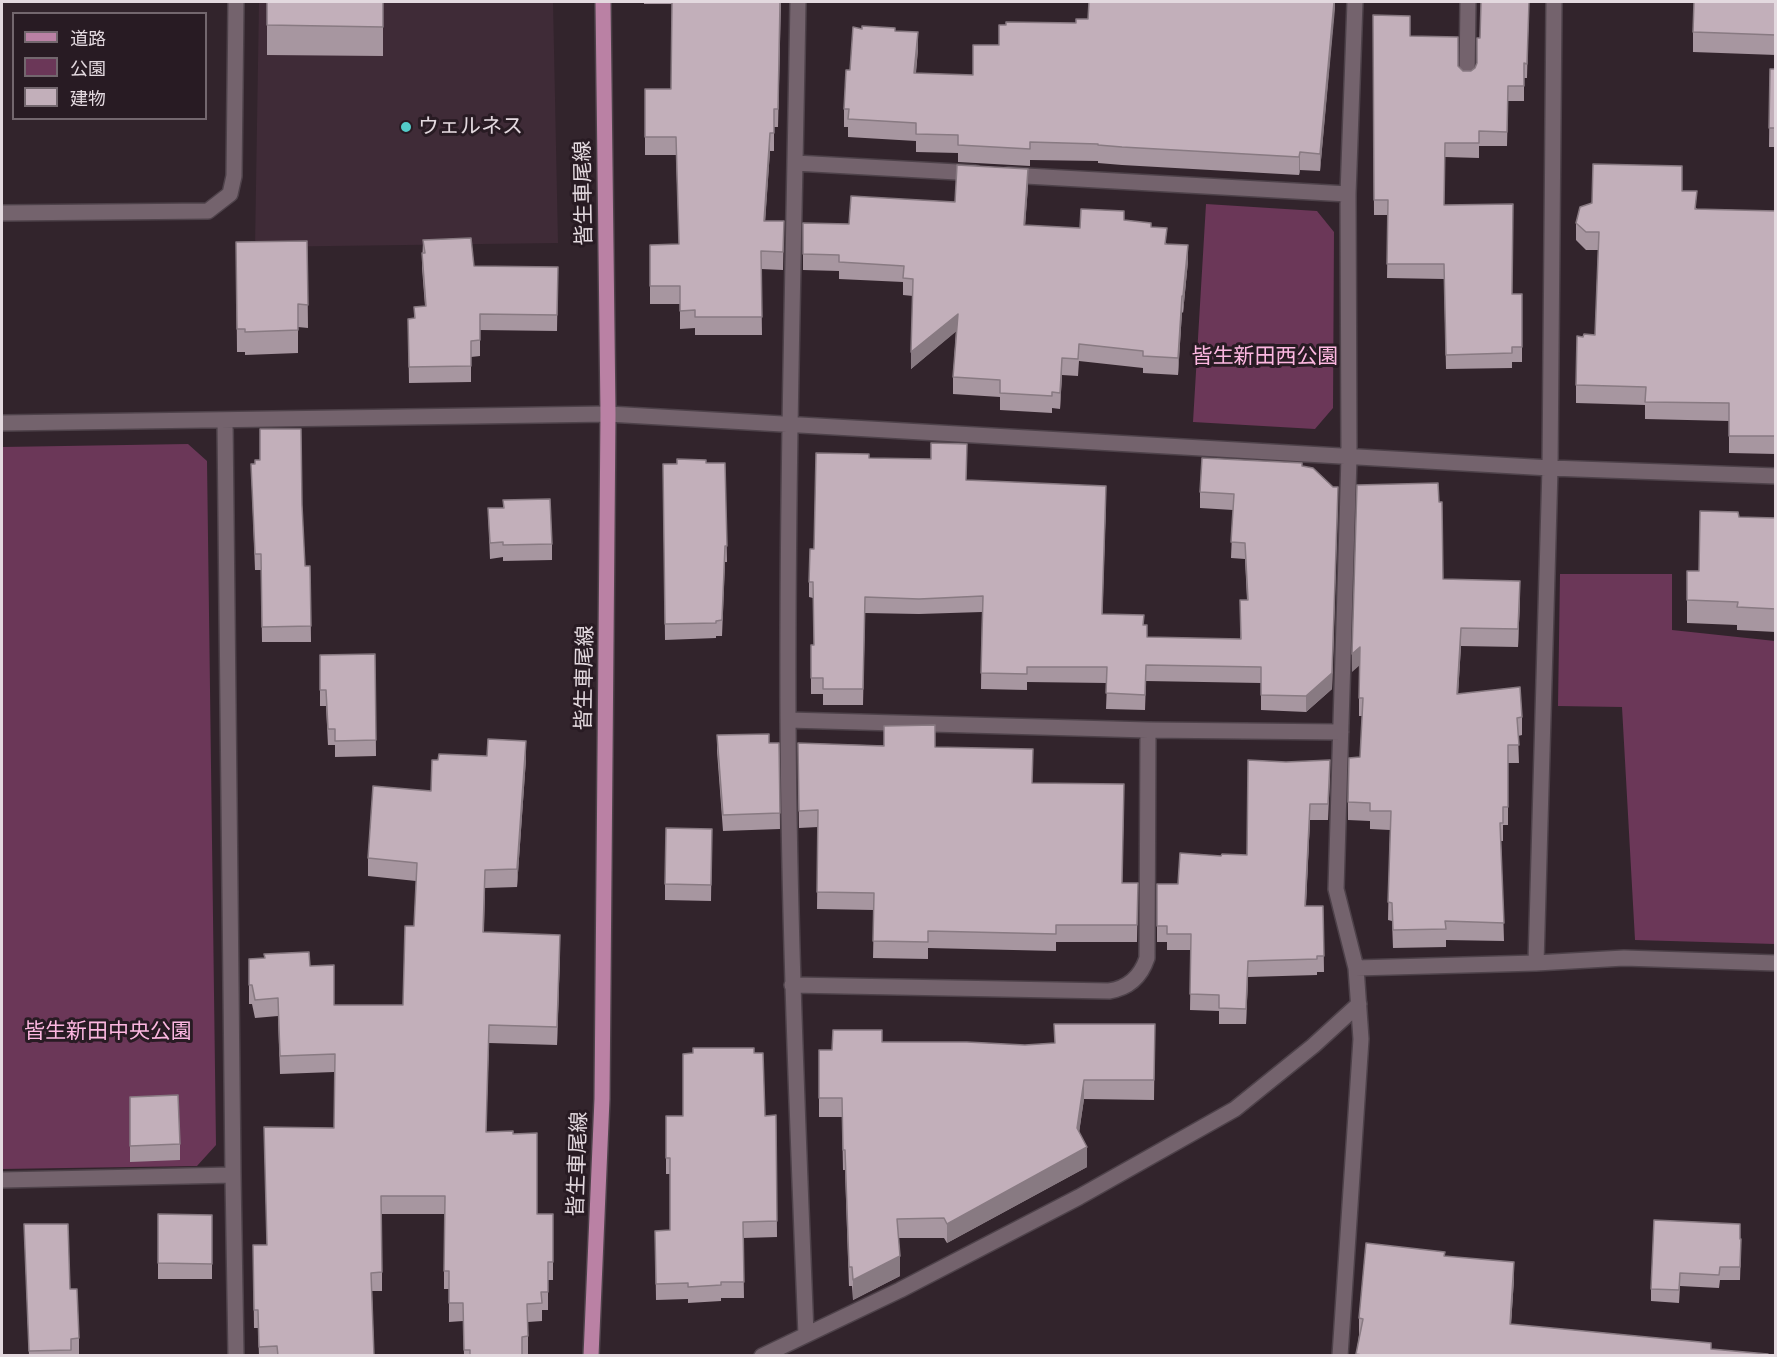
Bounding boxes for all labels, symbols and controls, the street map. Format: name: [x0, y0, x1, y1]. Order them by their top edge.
legend: [12, 12, 207, 120]
text: 道路: [70, 28, 106, 50]
text: 公園: [70, 58, 106, 80]
text: 建物: [70, 88, 106, 110]
place label: ウェルネス: [418, 114, 523, 140]
marker: ウェルネス: [399, 120, 413, 134]
street label: 皆生車尾線: [570, 140, 598, 246]
park label: 皆生新田西公園: [1192, 344, 1338, 370]
street label: 皆生車尾線: [571, 625, 599, 731]
park label: 皆生新田中央公園: [24, 1019, 192, 1045]
street label: 皆生車尾線: [564, 1111, 592, 1217]

